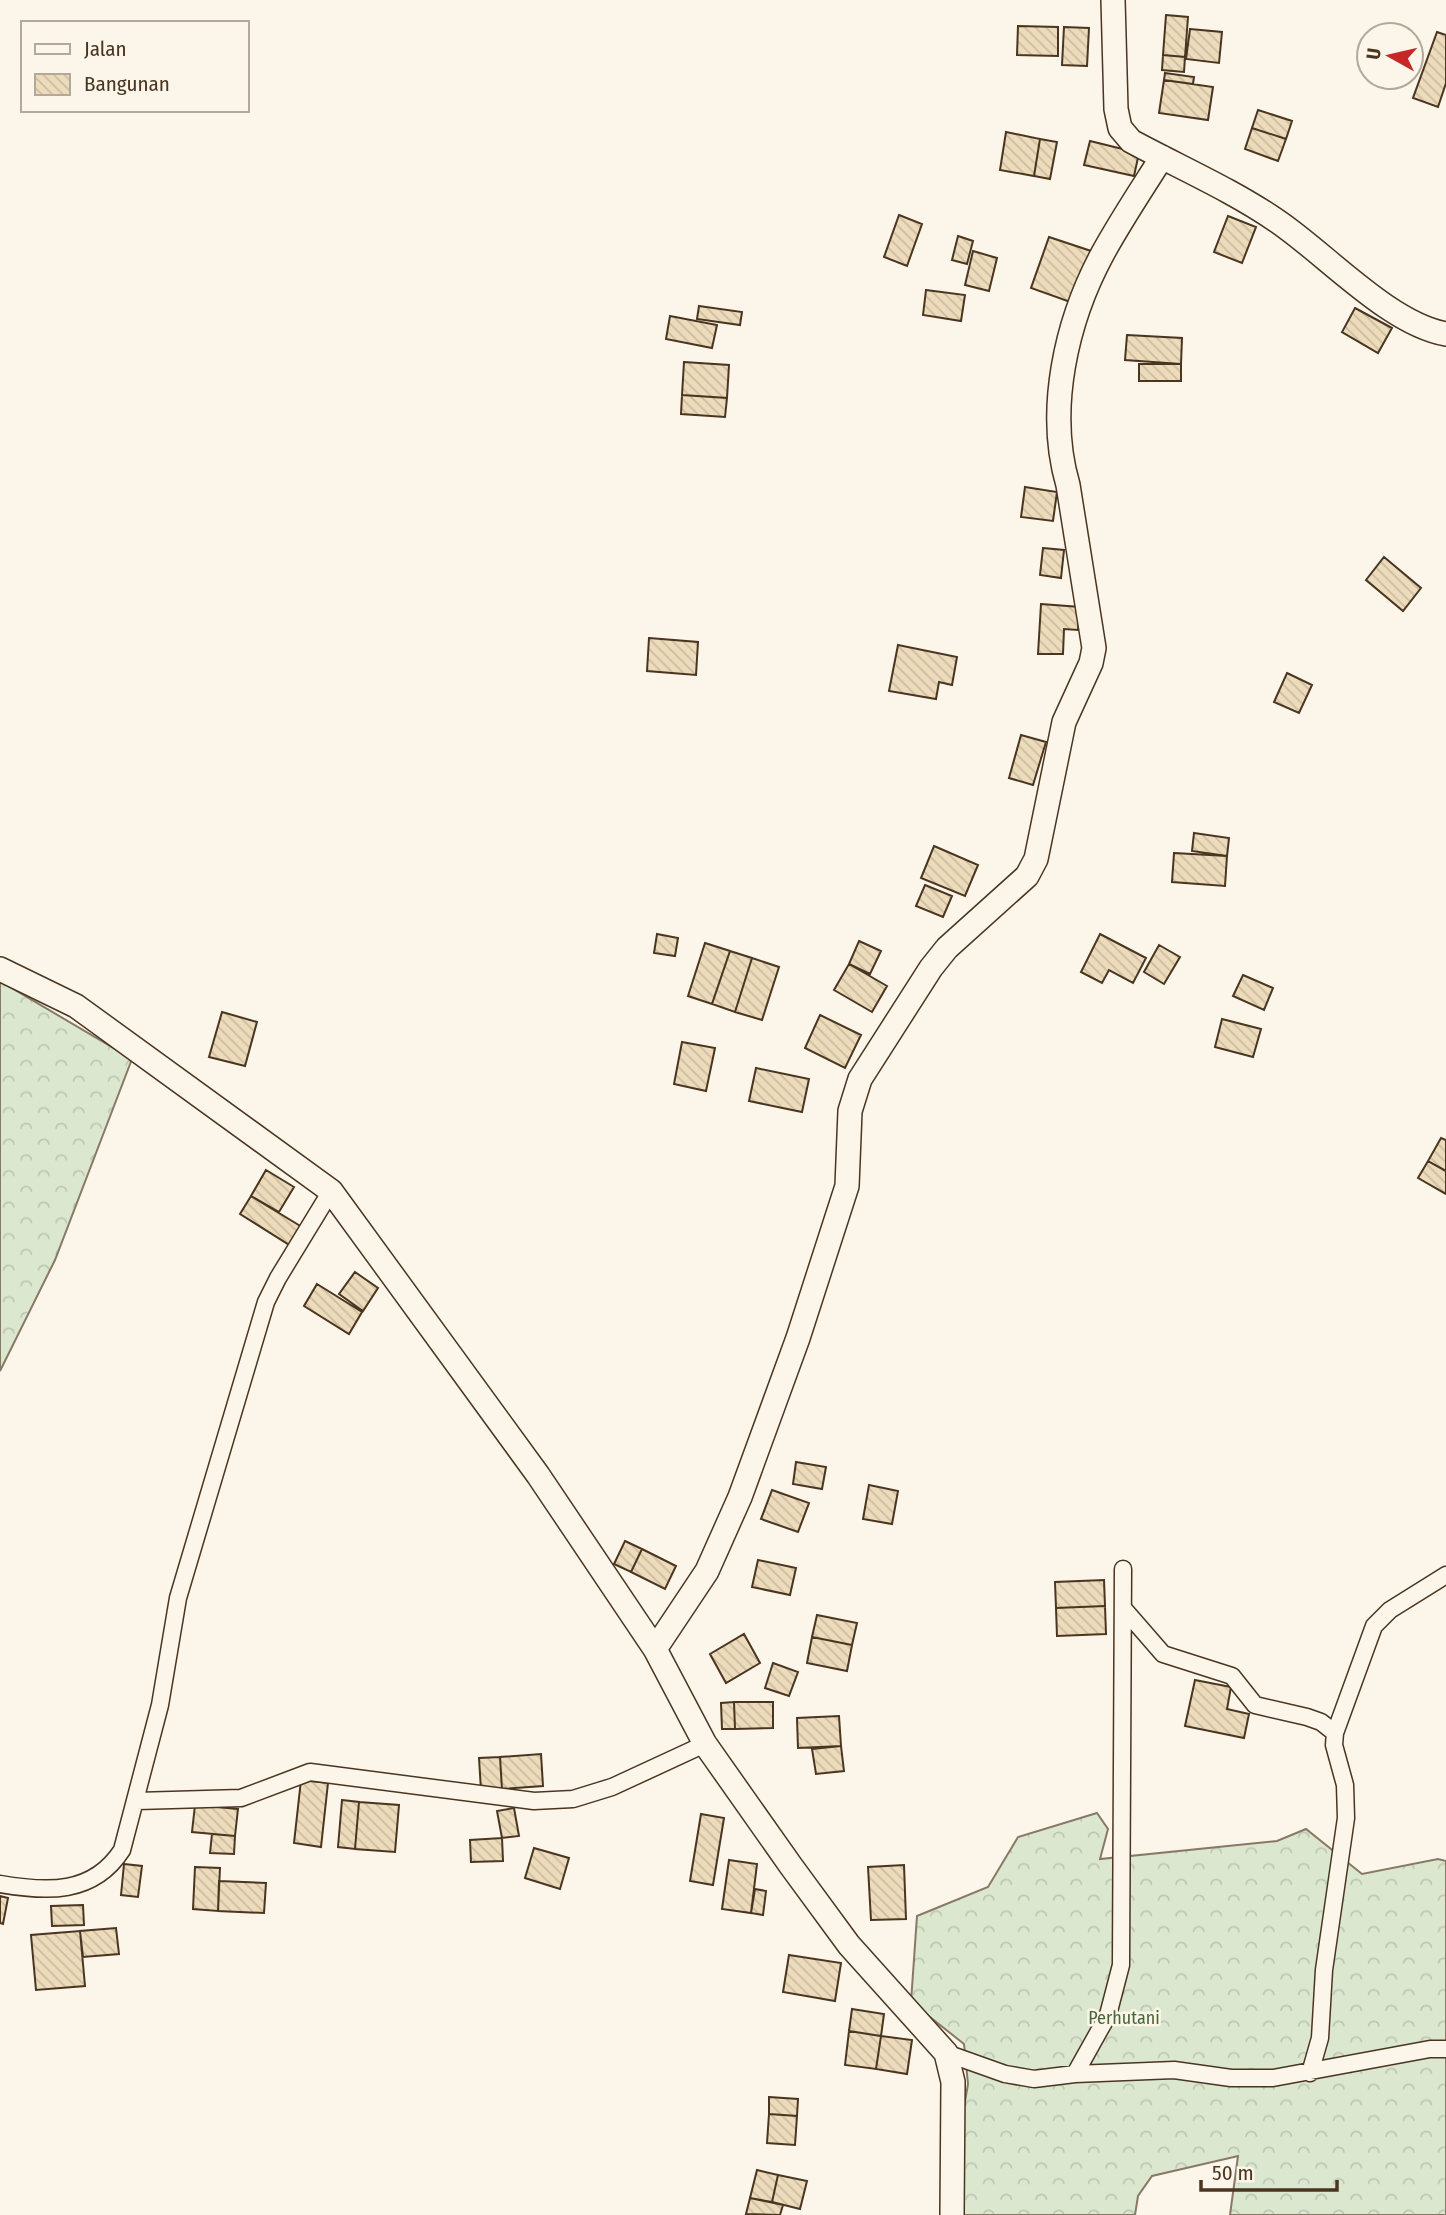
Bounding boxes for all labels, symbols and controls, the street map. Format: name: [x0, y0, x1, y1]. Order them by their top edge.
legend: [21, 21, 248, 112]
north arrow: [1355, 21, 1425, 91]
text: Jalan: [84, 36, 127, 62]
text: U: [1361, 47, 1386, 61]
text: Bangunan: [84, 71, 170, 97]
park label: Perhutani: [1088, 2007, 1160, 2029]
scale bar: [1201, 2148, 1338, 2192]
text: 50 m: [1212, 2160, 1254, 2186]

